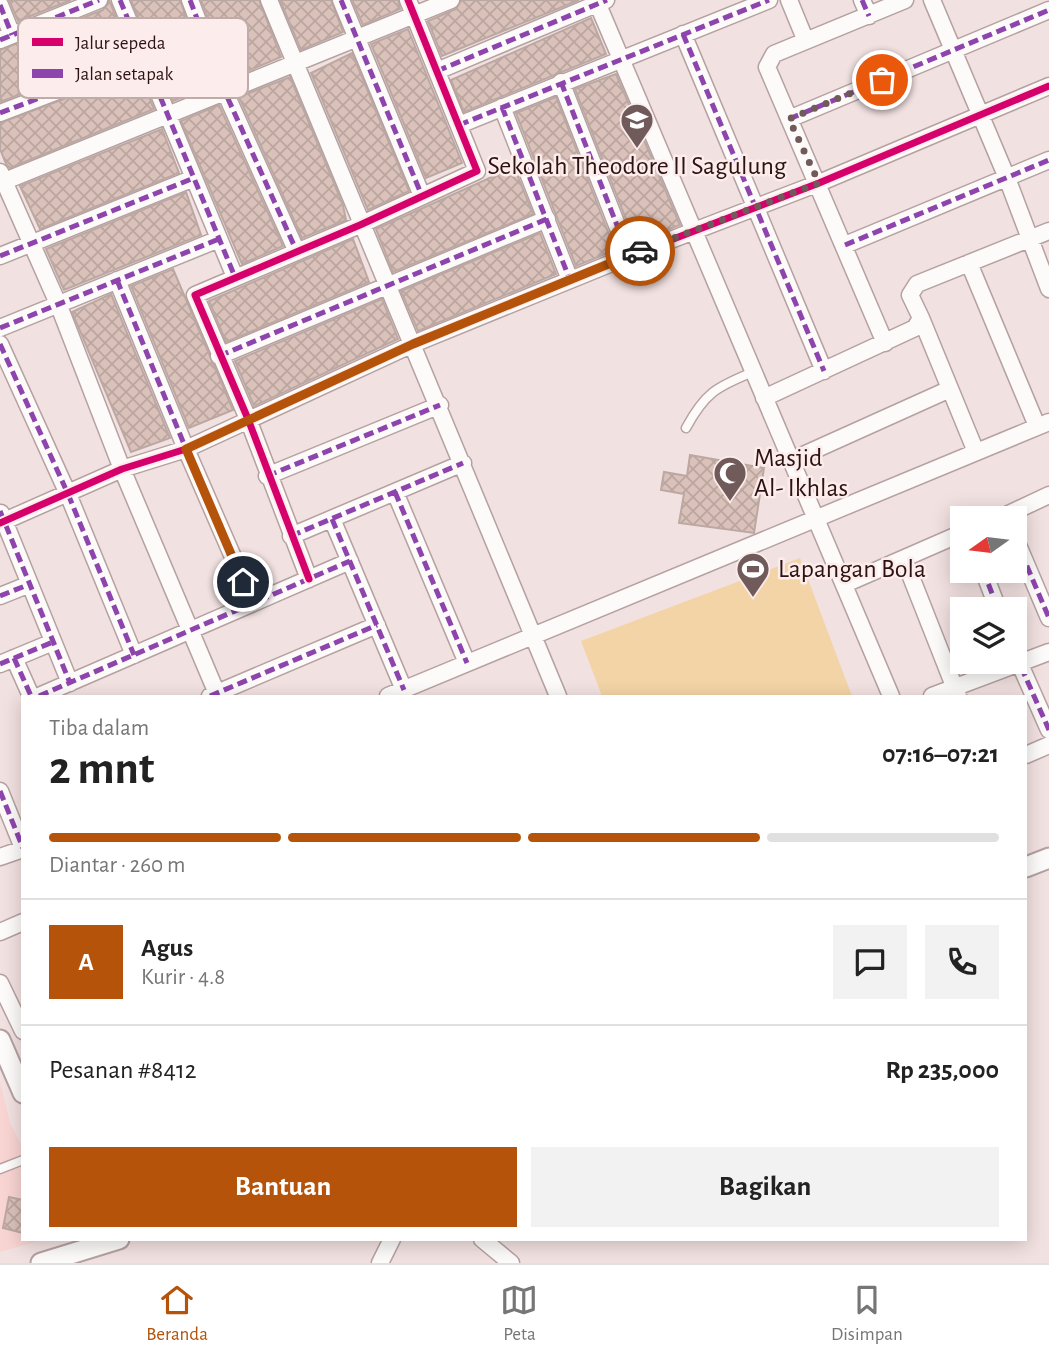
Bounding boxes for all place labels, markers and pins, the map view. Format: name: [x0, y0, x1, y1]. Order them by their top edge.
pin: [852, 50, 912, 110]
school or university icon: Sekolah Theodore II Sagulung: [618, 101, 656, 150]
place label: Sekolah Theodore II Sagulung: [488, 153, 787, 179]
place label: Masjid Al- Ikhlas: [754, 445, 848, 501]
mosque icon: Masjid Al- Ikhlas: [711, 454, 749, 503]
sports icon: Lapangan Bola: [734, 550, 772, 599]
pin: [213, 552, 273, 612]
place label: Lapangan Bola: [778, 556, 926, 582]

